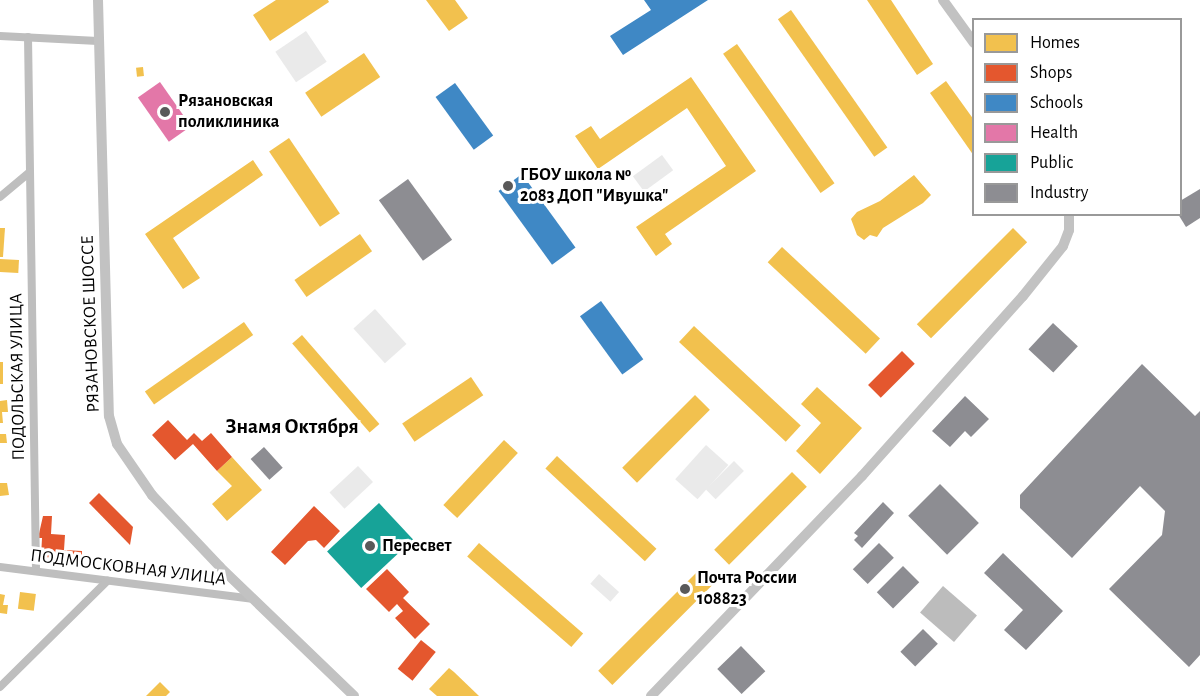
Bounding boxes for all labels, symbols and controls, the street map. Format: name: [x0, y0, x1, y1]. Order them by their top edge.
legend: [972, 18, 1182, 216]
text: Homes: [1030, 34, 1080, 52]
text: Shops: [1030, 64, 1072, 82]
place label: Рязановская поликлиника: [178, 91, 279, 134]
text: Schools: [1030, 94, 1083, 112]
marker: Рязановская поликлиника: [156, 103, 174, 121]
text: Health: [1030, 124, 1078, 142]
text: Public: [1030, 154, 1073, 172]
place label: ГБОУ школа № 2083 ДОП "Ивушка": [520, 165, 668, 207]
marker: ГБОУ школа № 2083 ДОП "Ивушка": [501, 179, 515, 193]
text: Industry: [1030, 184, 1089, 202]
street label: РЯЗАНОВСКОЕ ШОССЕ: [77, 235, 105, 413]
street label: ПОДОЛЬСКАЯ УЛИЦА: [6, 293, 30, 461]
district label: Знамя Октября: [225, 414, 359, 440]
place label: Пересвет: [382, 535, 451, 557]
marker: Пересвет: [363, 539, 377, 553]
street label: ПОДМОСКОВНАЯ УЛИЦА: [29, 545, 227, 591]
place label: Почта России 108823: [697, 568, 797, 610]
marker: Почта России 108823: [678, 582, 692, 596]

